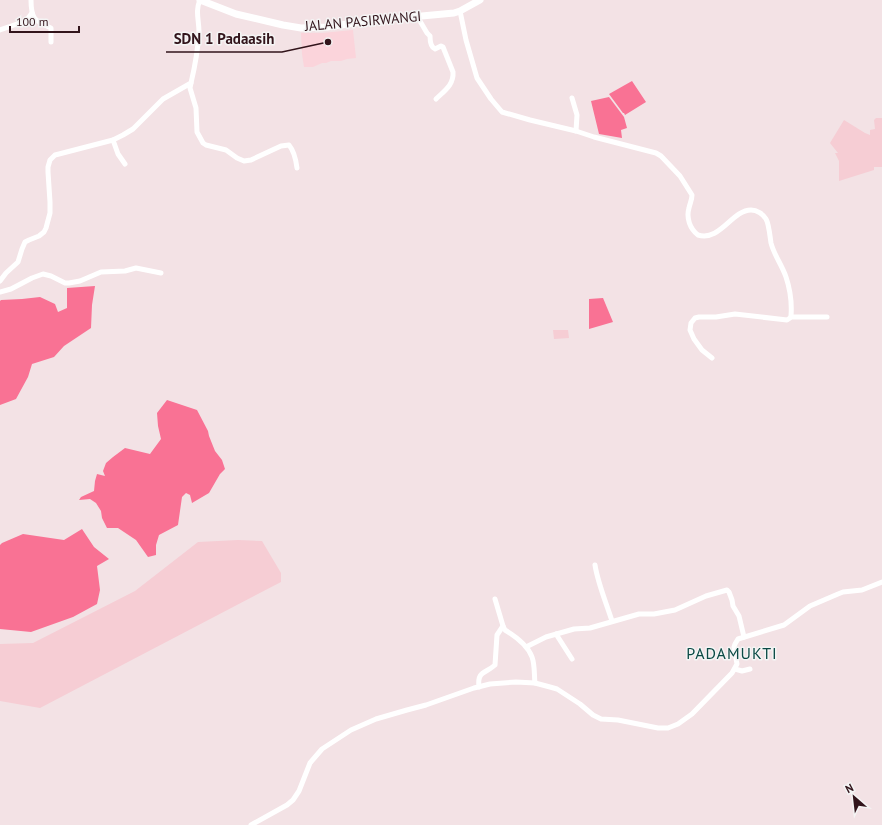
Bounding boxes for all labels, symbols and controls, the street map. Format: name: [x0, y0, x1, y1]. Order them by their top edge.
street label: JALAN PASIRWANGI: [303, 7, 422, 35]
scale bar: [10, 8, 79, 34]
text: 100 m: [16, 14, 49, 29]
callout: SDN 1 Padaasih: [166, 25, 282, 52]
text: SDN 1 Padaasih: [174, 29, 274, 48]
district label: PADAMUKTI: [686, 643, 778, 663]
north arrow: [834, 777, 874, 817]
text: N: [843, 780, 856, 796]

